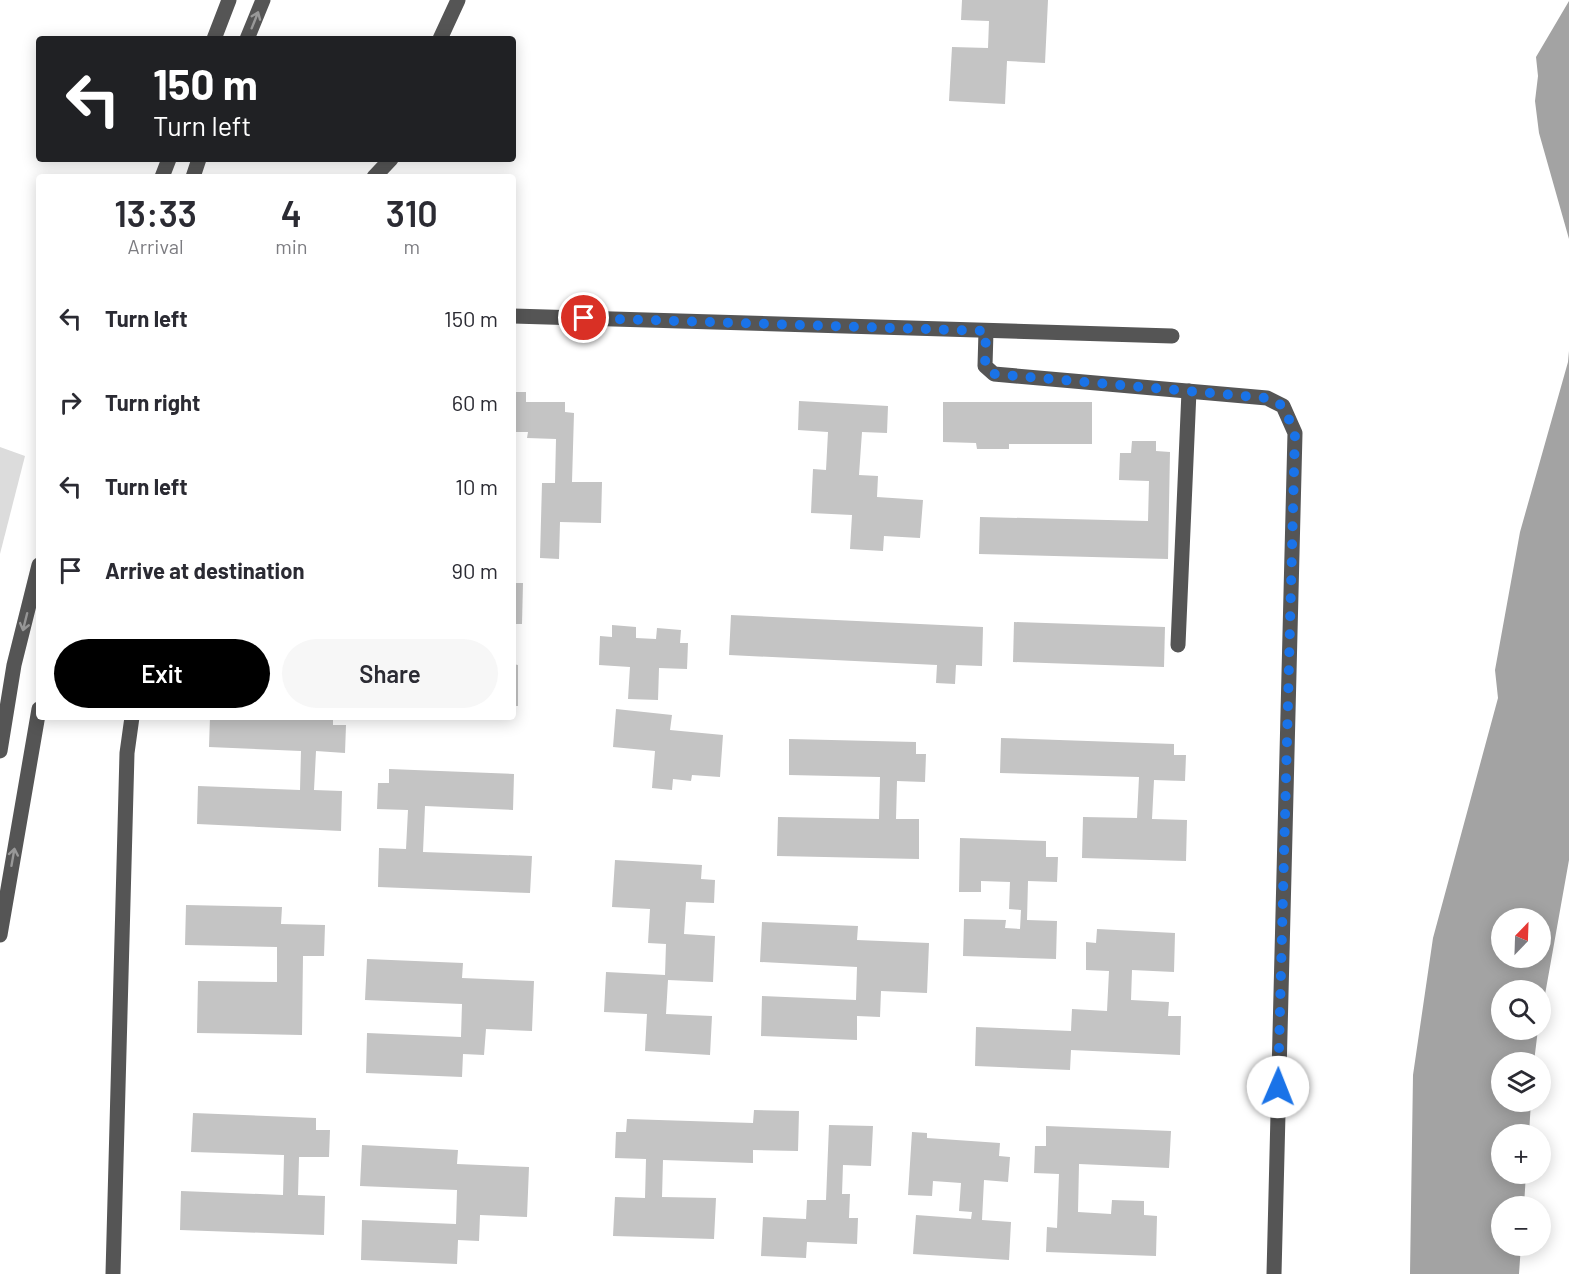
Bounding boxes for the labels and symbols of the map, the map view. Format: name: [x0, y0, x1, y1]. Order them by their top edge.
one-way arrow: [250, 11, 261, 29]
pin: [558, 292, 609, 343]
one-way arrow: [18, 612, 30, 631]
one-way arrow: [8, 848, 19, 867]
north arrow: [1491, 908, 1551, 968]
position arrow: [1246, 1055, 1310, 1119]

